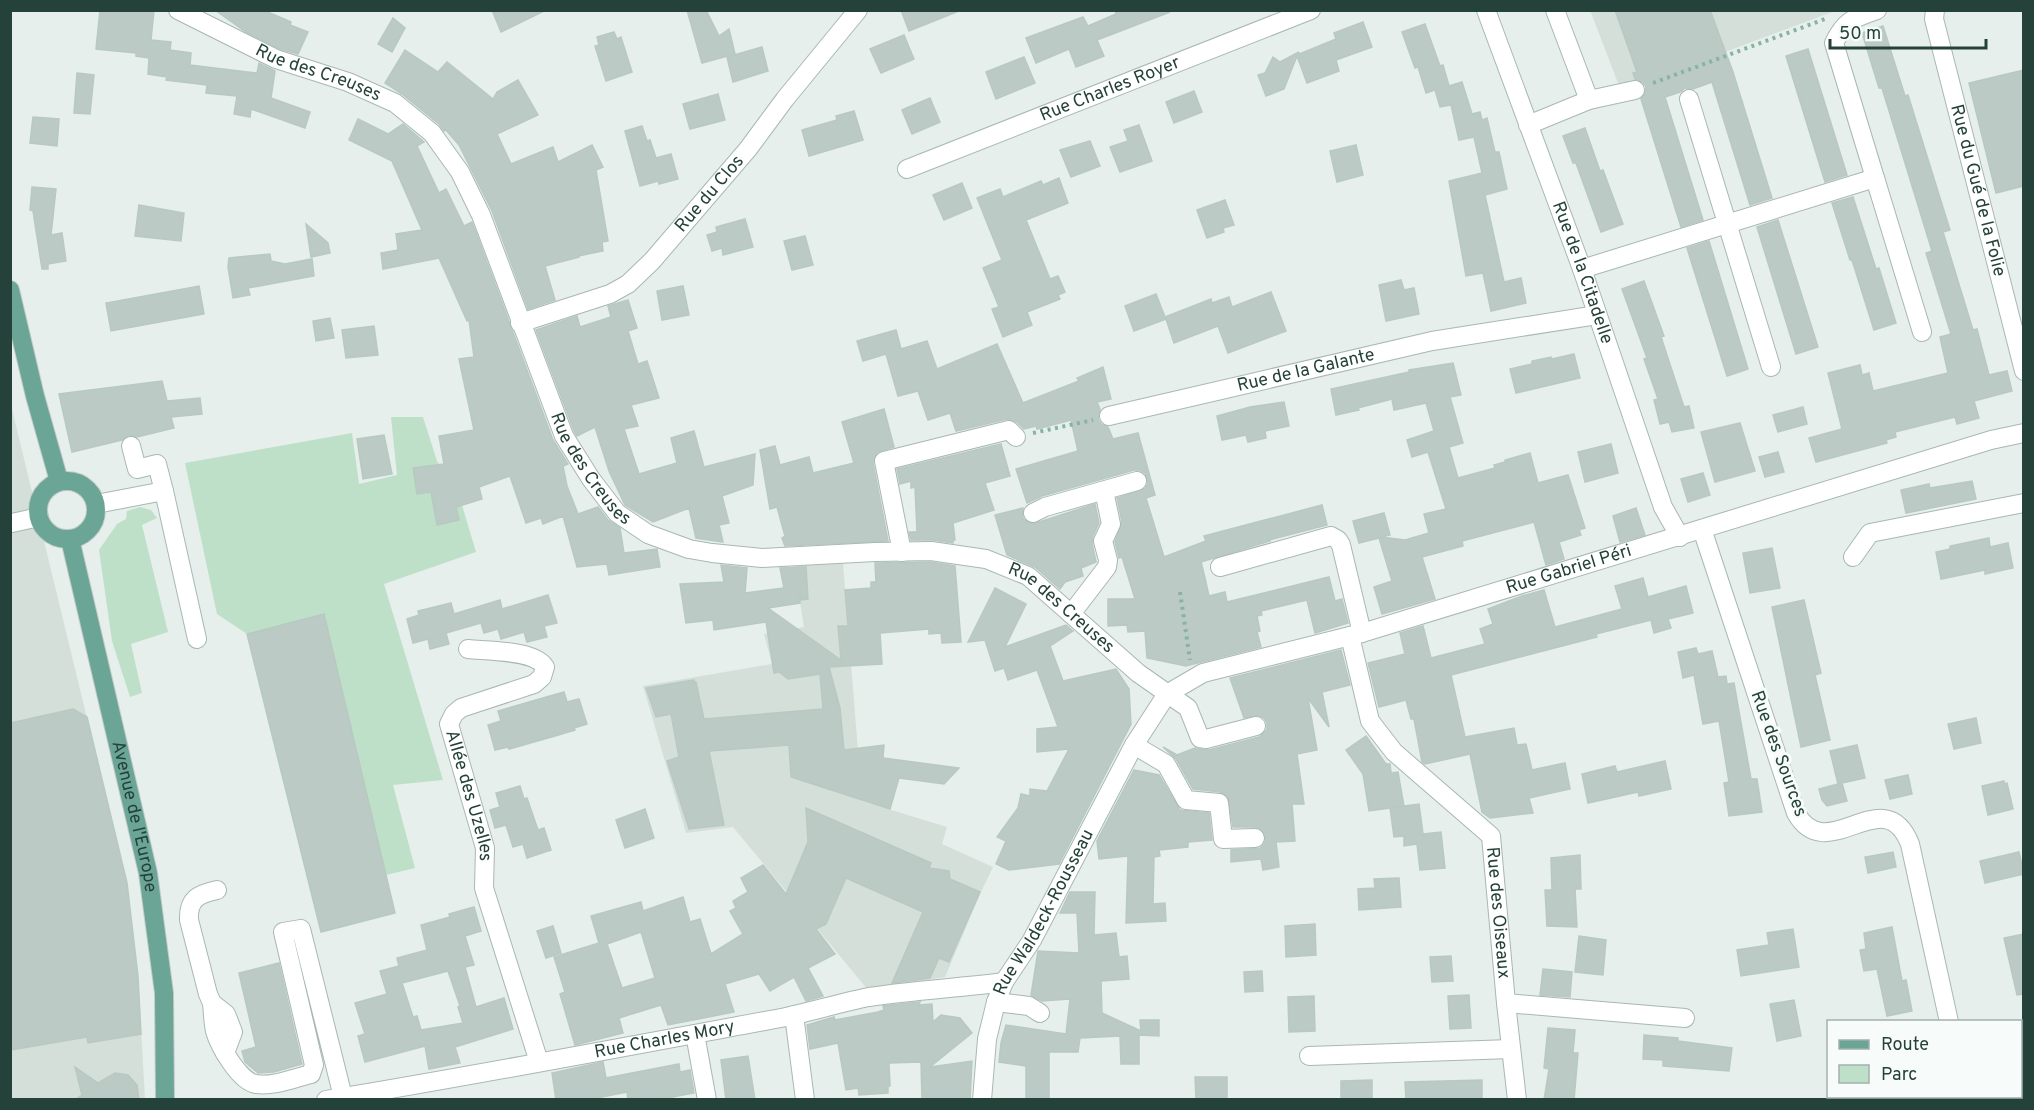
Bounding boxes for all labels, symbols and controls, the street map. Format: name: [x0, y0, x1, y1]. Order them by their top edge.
scale bar: [1830, 12, 1986, 50]
text: 50 m: [1839, 23, 1881, 46]
street label: Rue des Creuses: [251, 39, 385, 107]
street label: Rue Charles Royer: [1036, 51, 1183, 127]
street label: Rue du Gué de la Folie: [1945, 102, 2011, 279]
street label: Rue du Clos: [670, 150, 749, 237]
street label: Rue de la Citadelle: [1547, 198, 1618, 347]
street label: Rue de la Galante: [1235, 343, 1377, 397]
street label: Rue des Creuses: [545, 409, 635, 531]
street label: Rue Gabriel Péri: [1503, 539, 1634, 600]
street label: Rue des Creuses: [1005, 558, 1119, 658]
street label: Rue des Sources: [1745, 688, 1811, 820]
street label: Allée des Uzelles: [440, 727, 497, 862]
street label: Avenue de l'Europe: [106, 739, 162, 894]
street label: Rue Waldeck-Rousseau: [988, 825, 1099, 999]
street label: Rue des Oiseaux: [1481, 846, 1515, 980]
street label: Rue Charles Mory: [593, 1015, 737, 1064]
legend: [1827, 1020, 2022, 1098]
text: Route: [1881, 1034, 1929, 1057]
text: Parc: [1881, 1064, 1917, 1087]

